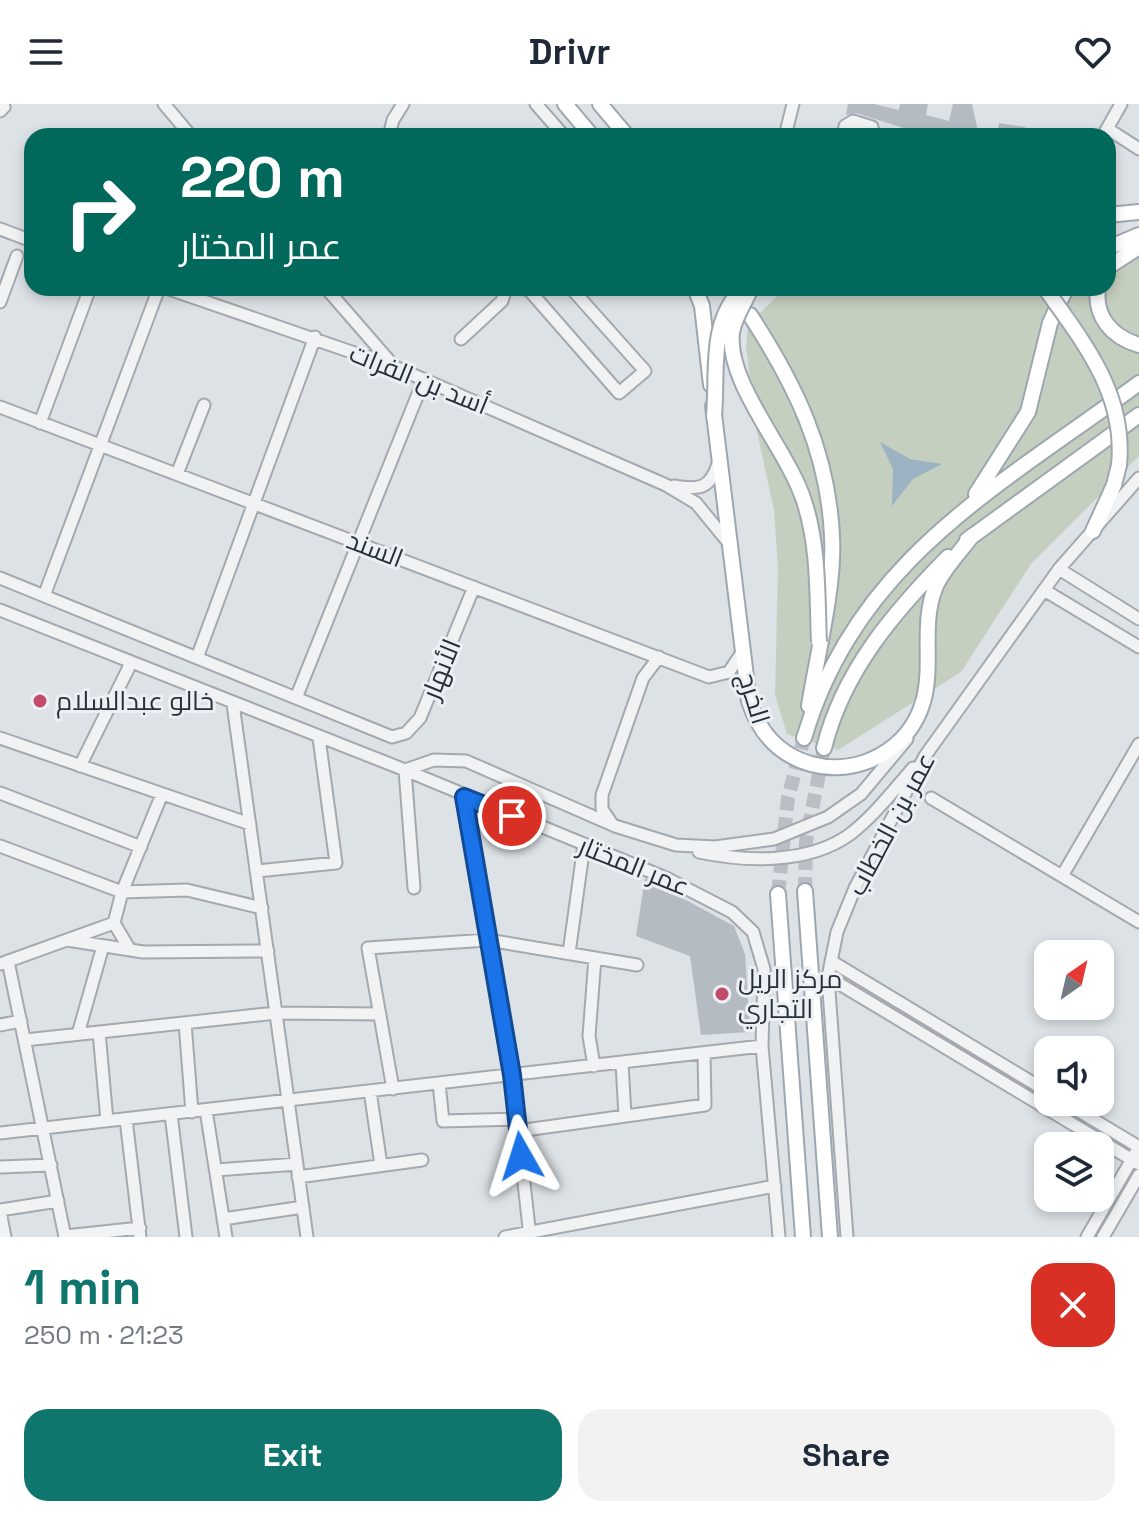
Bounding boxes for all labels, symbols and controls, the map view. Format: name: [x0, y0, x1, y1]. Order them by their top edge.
text: Drivr: [529, 29, 610, 75]
icon: menu: [24, 30, 68, 74]
icon: heart: [1071, 30, 1115, 74]
text: 220 m: [180, 142, 345, 213]
icon: right: [48, 160, 152, 264]
text: عمر المختار: [180, 224, 342, 270]
street label: أسد بن الفرات: [344, 336, 494, 422]
street label: السند: [342, 523, 408, 575]
street label: الأنهار: [413, 634, 468, 706]
street label: الخرج: [730, 668, 778, 728]
place label: خالو عبدالسلام: [56, 684, 214, 719]
marker: خالو عبدالسلام: [31, 692, 49, 710]
street label: عمر بن الخطاب: [839, 747, 943, 901]
pin: [478, 782, 546, 850]
icon: arrive: [490, 794, 534, 838]
street label: عمر المختار: [572, 828, 695, 904]
north arrow: [1034, 940, 1114, 1020]
map controls: [1034, 940, 1114, 1212]
place label: مركز الريل التجاري: [738, 962, 842, 1029]
marker: مركز الريل التجاري: [713, 985, 731, 1003]
button: sound: [1034, 1036, 1114, 1116]
position arrow: [479, 1114, 563, 1198]
button: layers: [1034, 1132, 1114, 1212]
text: 1 min: [24, 1257, 141, 1318]
button: close: [1031, 1263, 1115, 1347]
text: 250 m · 21:23: [24, 1318, 184, 1352]
button: Exit: [24, 1409, 562, 1501]
button: Share: [578, 1409, 1115, 1501]

